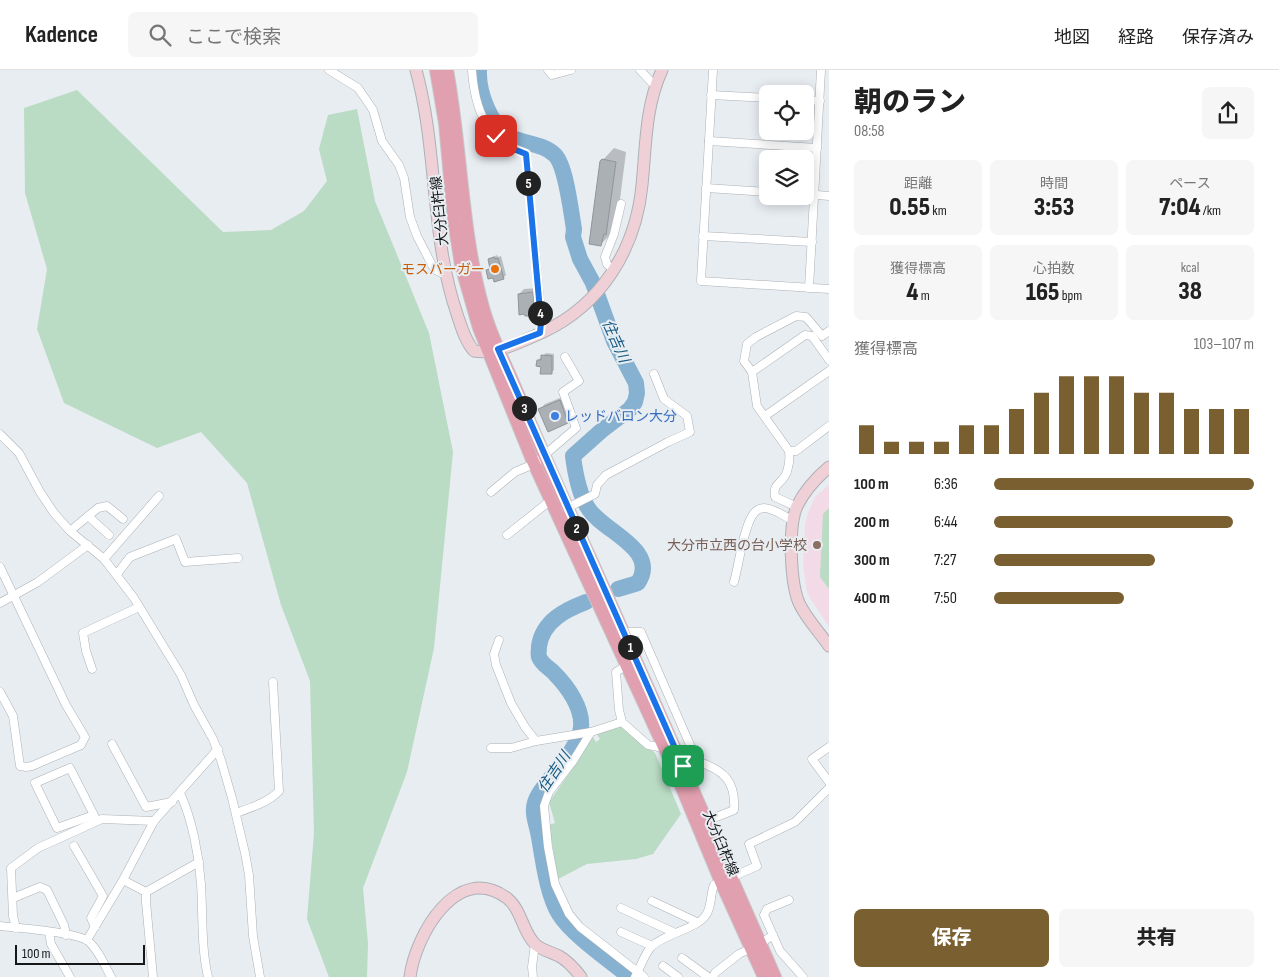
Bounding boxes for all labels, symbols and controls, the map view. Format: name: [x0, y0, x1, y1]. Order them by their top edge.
search box: [128, 12, 478, 57]
text: Kadence: [25, 20, 98, 49]
icon: search: [146, 21, 174, 49]
text: ここで検索: [186, 26, 281, 49]
text: 地図: [1054, 27, 1090, 48]
text: 経路: [1118, 27, 1154, 48]
text: 保存済み: [1182, 27, 1254, 48]
map controls: [759, 85, 814, 205]
button: locate: [759, 85, 814, 140]
text: 朝のラン: [854, 86, 966, 119]
button: share: [1202, 87, 1254, 139]
pin: [475, 115, 517, 157]
icon: check: [482, 122, 510, 150]
text: 08:58: [854, 122, 885, 141]
button: layers: [759, 150, 814, 205]
pin: 5: [516, 170, 540, 196]
street label: 大分臼杵線: [427, 175, 452, 247]
text: 5: [525, 175, 532, 192]
text: 距離: [904, 175, 932, 192]
text: 時間: [1040, 175, 1068, 192]
text: ペース: [1169, 175, 1211, 192]
text: 0.55: [889, 192, 930, 223]
text: 3:53: [1034, 192, 1074, 223]
text: 7:04: [1159, 192, 1201, 223]
text: km: [930, 202, 947, 219]
text: /km: [1201, 202, 1221, 219]
text: kcal: [1181, 259, 1199, 276]
text: 獲得標高: [890, 260, 946, 277]
text: 心拍数: [1033, 260, 1075, 277]
place label: モスバーガー: [401, 261, 485, 278]
marker: モスバーガー: [489, 263, 501, 275]
text: 38: [1178, 276, 1202, 307]
text: 4: [906, 277, 918, 308]
text: 165: [1026, 277, 1059, 308]
text: m: [918, 287, 930, 304]
text: bpm: [1059, 287, 1082, 304]
pin: 4: [528, 300, 552, 326]
text: 4: [537, 305, 544, 322]
water label: 住吉川: [598, 317, 634, 367]
text: 103–107 m: [1194, 335, 1254, 354]
text: 獲得標高: [854, 340, 918, 359]
pin: 3: [512, 396, 536, 420]
text: 3: [521, 400, 528, 417]
place label: レッドバロン大分: [565, 408, 677, 425]
marker: レッドバロン大分: [549, 410, 561, 422]
text: 100 m: [854, 475, 889, 494]
text: 6:36: [934, 475, 958, 494]
text: 200 m: [854, 513, 889, 532]
text: 6:44: [934, 513, 957, 532]
pin: 2: [564, 516, 588, 540]
text: 2: [573, 520, 580, 537]
place label: 大分市立西の台小学校: [667, 537, 807, 554]
marker: 大分市立西の台小学校: [811, 539, 823, 551]
text: 300 m: [854, 551, 890, 570]
text: 7:27: [934, 551, 956, 570]
text: 400 m: [854, 589, 890, 608]
text: 7:50: [934, 589, 957, 608]
pin: 1: [618, 634, 642, 660]
text: 1: [628, 639, 633, 656]
pin: [662, 745, 704, 787]
water label: 住吉川: [534, 747, 576, 796]
icon: arrive: [669, 752, 697, 780]
street label: 大分臼杵線: [699, 808, 742, 879]
button: 保存: [854, 909, 1049, 967]
button: 共有: [1059, 909, 1254, 967]
scale bar: [15, 942, 145, 965]
text: 100 m: [22, 945, 51, 962]

